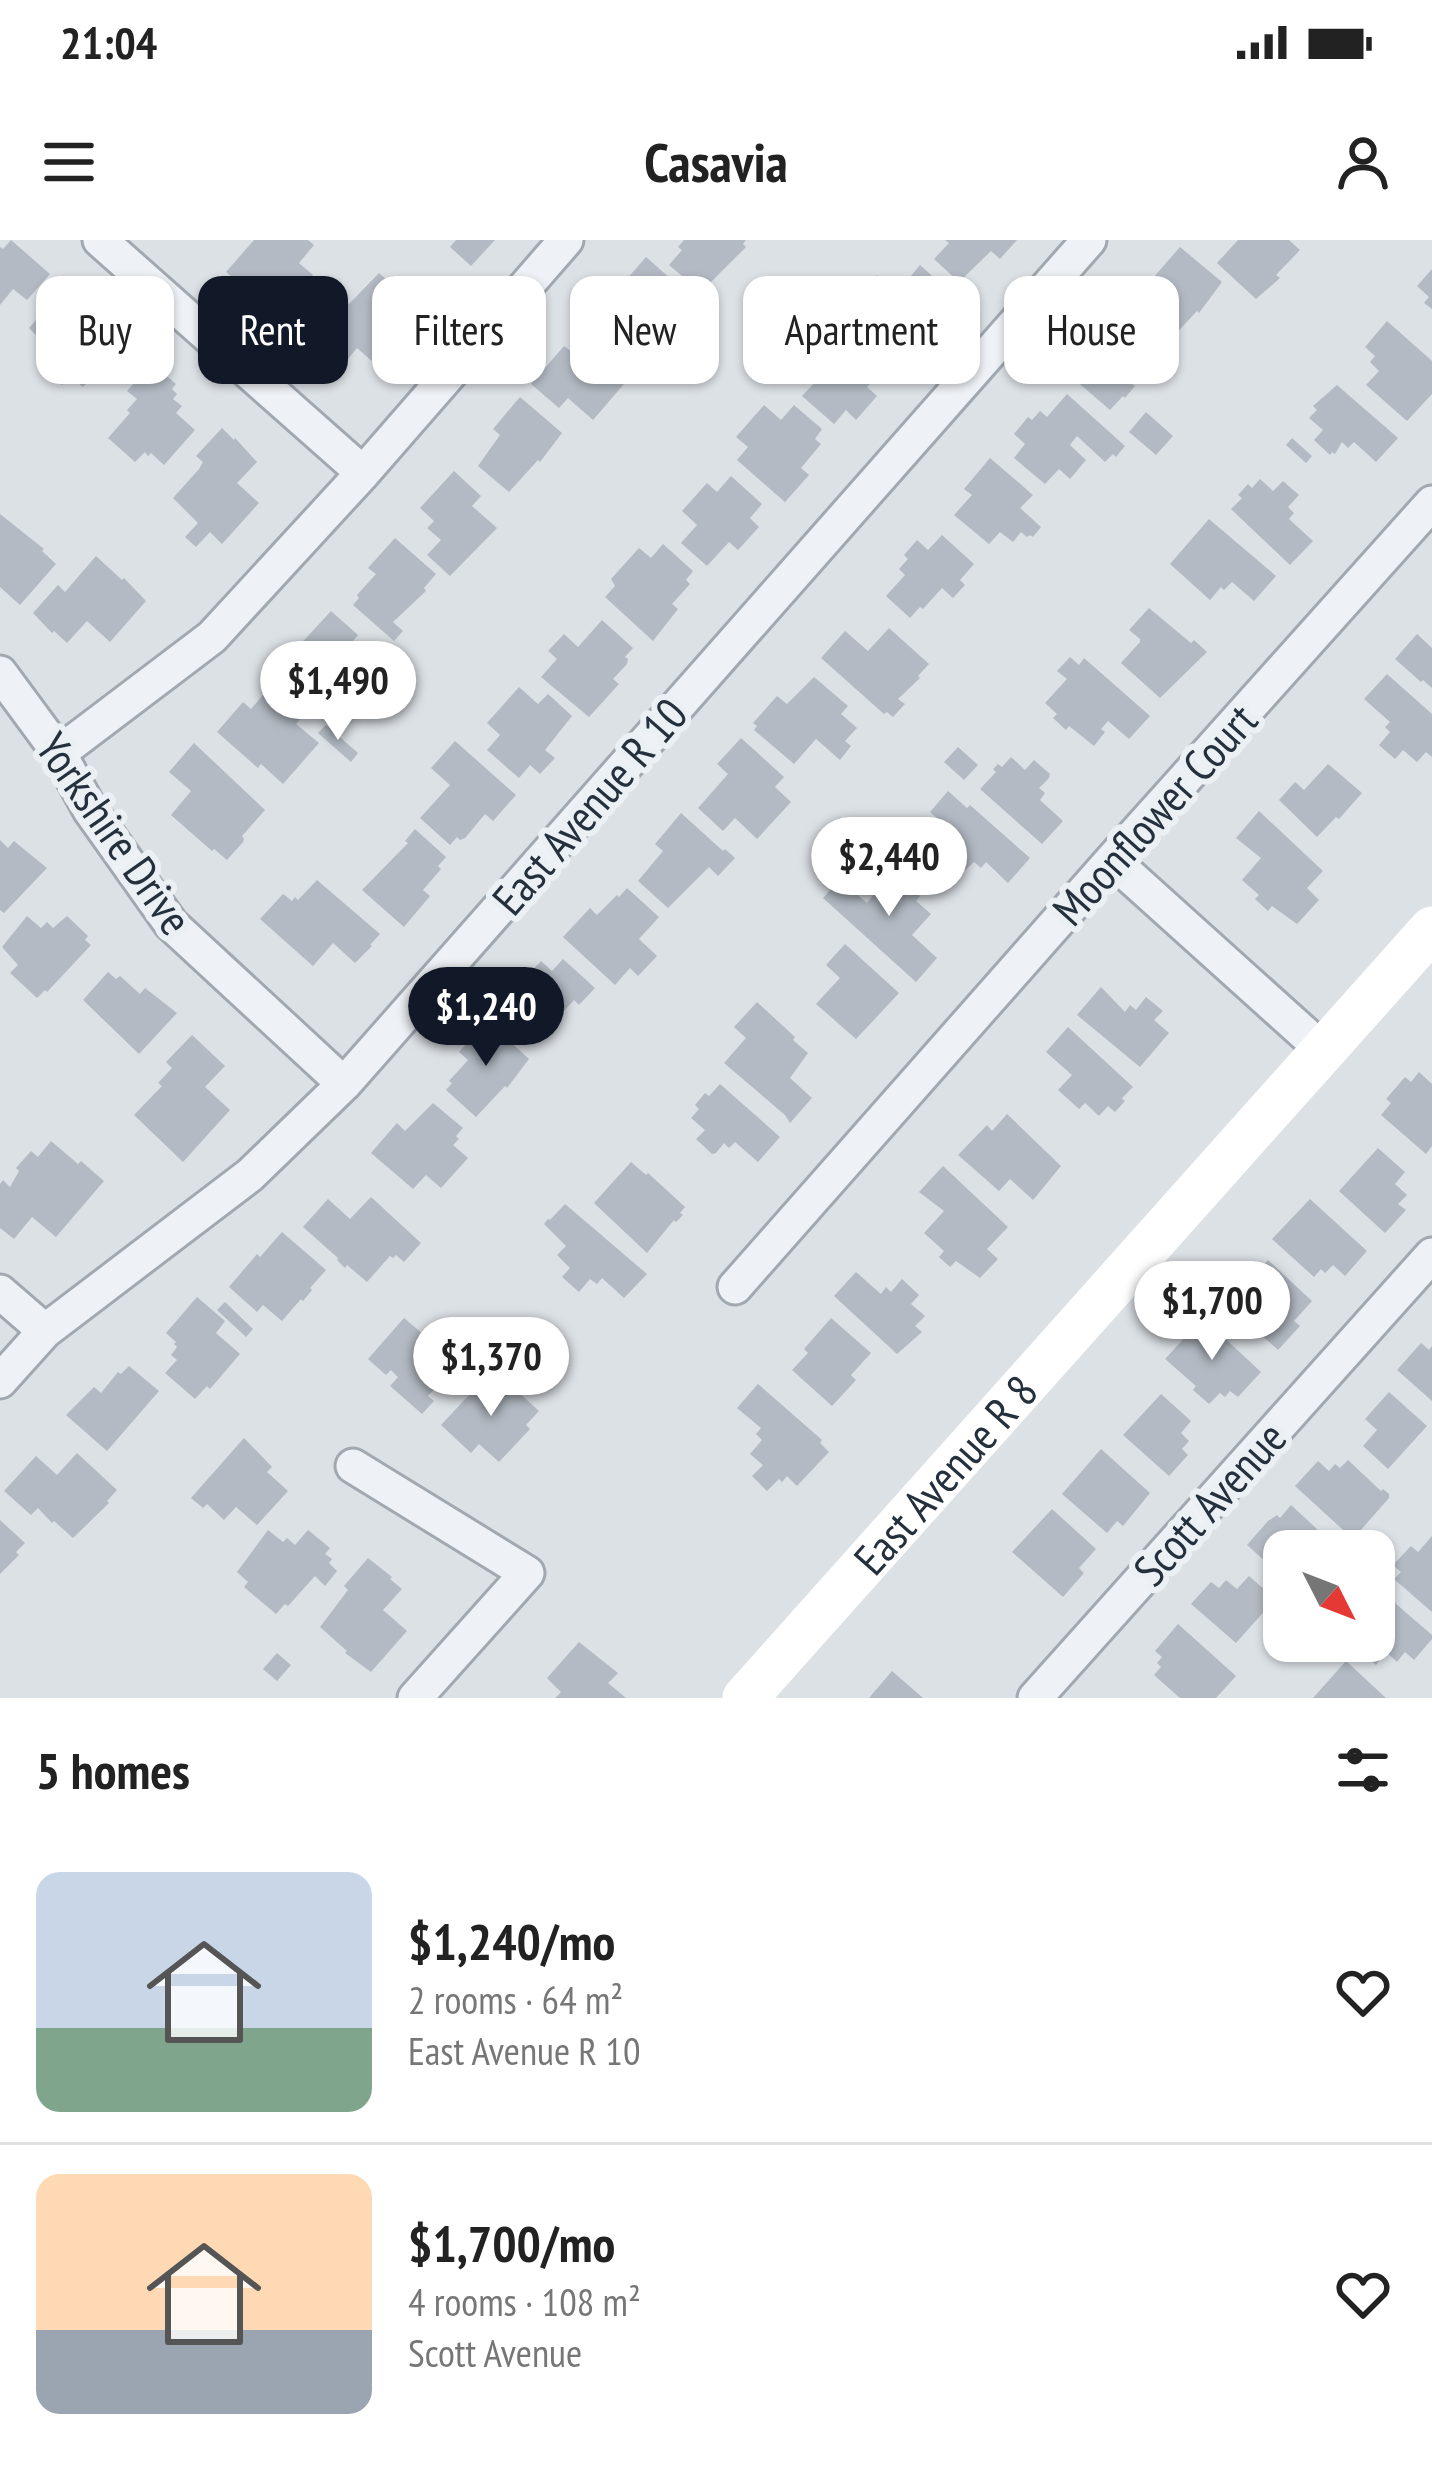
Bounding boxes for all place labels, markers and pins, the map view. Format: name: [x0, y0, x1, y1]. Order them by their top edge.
pin: $1,490: [240, 641, 436, 743]
pin: $2,440: [791, 817, 987, 919]
pin: $1,240: [388, 967, 584, 1069]
pin: $1,700: [1114, 1261, 1310, 1363]
pin: $1,370: [393, 1317, 589, 1419]

